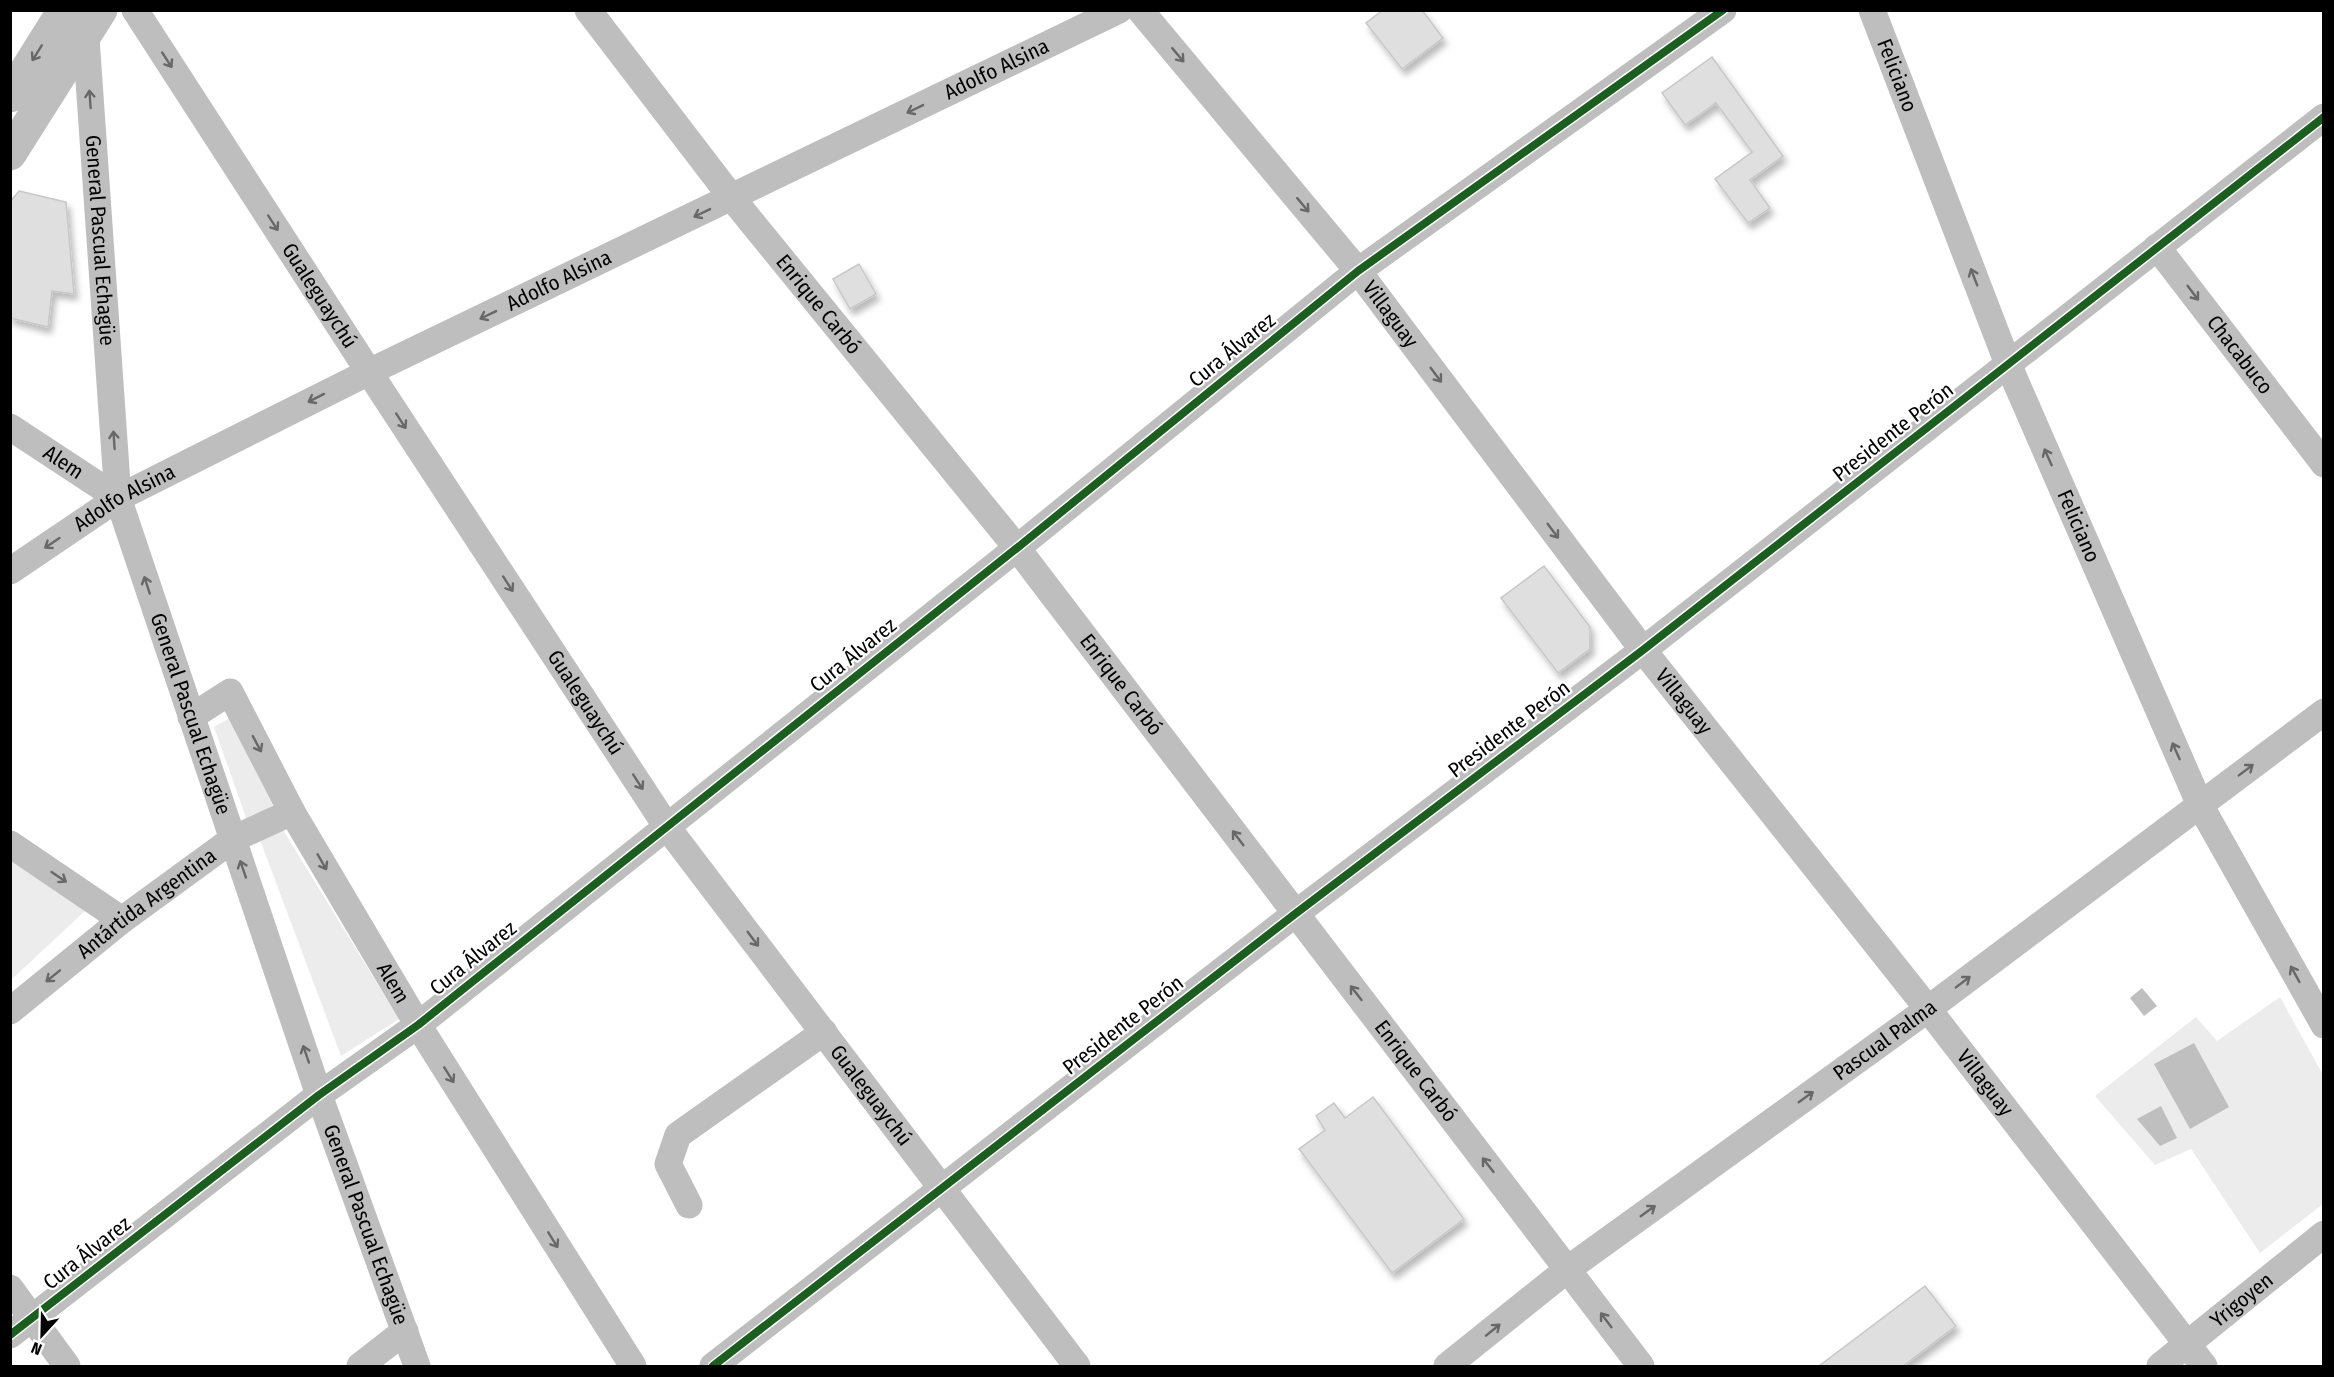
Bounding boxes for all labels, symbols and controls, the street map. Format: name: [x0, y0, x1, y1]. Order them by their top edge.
street label: Adolfo Alsina: [940, 33, 1053, 105]
street label: Feliciano: [1871, 35, 1923, 116]
one-way arrow: [31, 44, 43, 61]
one-way arrow: [1171, 47, 1185, 62]
one-way arrow: [161, 51, 173, 67]
one-way arrow: [84, 89, 95, 109]
one-way arrow: [907, 104, 925, 116]
street label: General Pascual Echagüe: [80, 134, 120, 347]
one-way arrow: [1296, 197, 1310, 212]
one-way arrow: [693, 207, 711, 219]
one-way arrow: [266, 215, 279, 232]
street label: Gualeguaychú: [276, 238, 363, 353]
street label: Adolfo Alsina: [502, 244, 616, 317]
street label: Enrique Carbó: [770, 249, 867, 360]
one-way arrow: [1968, 268, 1979, 286]
street label: Villaguay: [1357, 275, 1424, 353]
one-way arrow: [2187, 285, 2199, 301]
street label: Cura Álvarez: [1183, 307, 1281, 393]
one-way arrow: [479, 310, 497, 322]
street label: Chacabuco: [2201, 310, 2279, 399]
one-way arrow: [1430, 367, 1442, 383]
street label: Presidente Perón: [1827, 377, 1959, 487]
one-way arrow: [308, 393, 326, 405]
one-way arrow: [395, 412, 407, 429]
one-way arrow: [108, 430, 119, 450]
street label: Alem: [38, 439, 89, 485]
one-way arrow: [2042, 448, 2053, 467]
street label: Adolfo Alsina: [68, 458, 180, 537]
street label: Feliciano: [2051, 486, 2106, 566]
one-way arrow: [1547, 523, 1560, 539]
one-way arrow: [44, 537, 60, 549]
one-way arrow: [502, 575, 514, 592]
one-way arrow: [140, 576, 151, 595]
street label: General Pascual Echagüe: [145, 610, 237, 818]
street label: Cura Álvarez: [804, 612, 902, 698]
street label: Enrique Carbó: [1074, 629, 1168, 741]
street label: Gualeguaychú: [542, 645, 629, 760]
street label: Villaguay: [1650, 663, 1718, 740]
street label: Presidente Perón: [1443, 675, 1575, 783]
one-way arrow: [251, 735, 263, 752]
one-way arrow: [2170, 743, 2181, 761]
one-way arrow: [2238, 764, 2254, 776]
one-way arrow: [632, 773, 644, 790]
one-way arrow: [1231, 831, 1244, 847]
street label: Antártida Argentina: [72, 843, 221, 964]
one-way arrow: [317, 853, 329, 870]
one-way arrow: [237, 860, 248, 879]
one-way arrow: [50, 871, 67, 883]
street label: Cura Álvarez: [424, 915, 522, 1001]
one-way arrow: [747, 931, 759, 947]
street label: Alem: [371, 958, 415, 1008]
one-way arrow: [2289, 966, 2301, 983]
one-way arrow: [45, 970, 61, 983]
street label: Presidente Perón: [1057, 970, 1189, 1080]
one-way arrow: [1955, 976, 1971, 989]
one-way arrow: [1350, 986, 1362, 1002]
street label: Pascual Palma: [1828, 994, 1942, 1086]
street label: Enrique Carbó: [1369, 1015, 1463, 1127]
street label: Gualeguaychú: [824, 1040, 918, 1151]
street label: Villaguay: [1951, 1044, 2019, 1122]
one-way arrow: [299, 1045, 310, 1064]
one-way arrow: [444, 1066, 456, 1083]
one-way arrow: [1797, 1091, 1813, 1103]
street label: General Pascual Echagüe: [318, 1121, 414, 1328]
one-way arrow: [1481, 1157, 1494, 1173]
one-way arrow: [1639, 1205, 1655, 1218]
street label: Cura Álvarez: [38, 1211, 136, 1295]
one-way arrow: [547, 1231, 559, 1248]
street label: Yrigoyen: [2205, 1267, 2279, 1333]
north arrow: [12, 1305, 72, 1365]
one-way arrow: [1600, 1312, 1612, 1328]
one-way arrow: [1485, 1323, 1501, 1336]
text: N: [29, 1338, 45, 1359]

